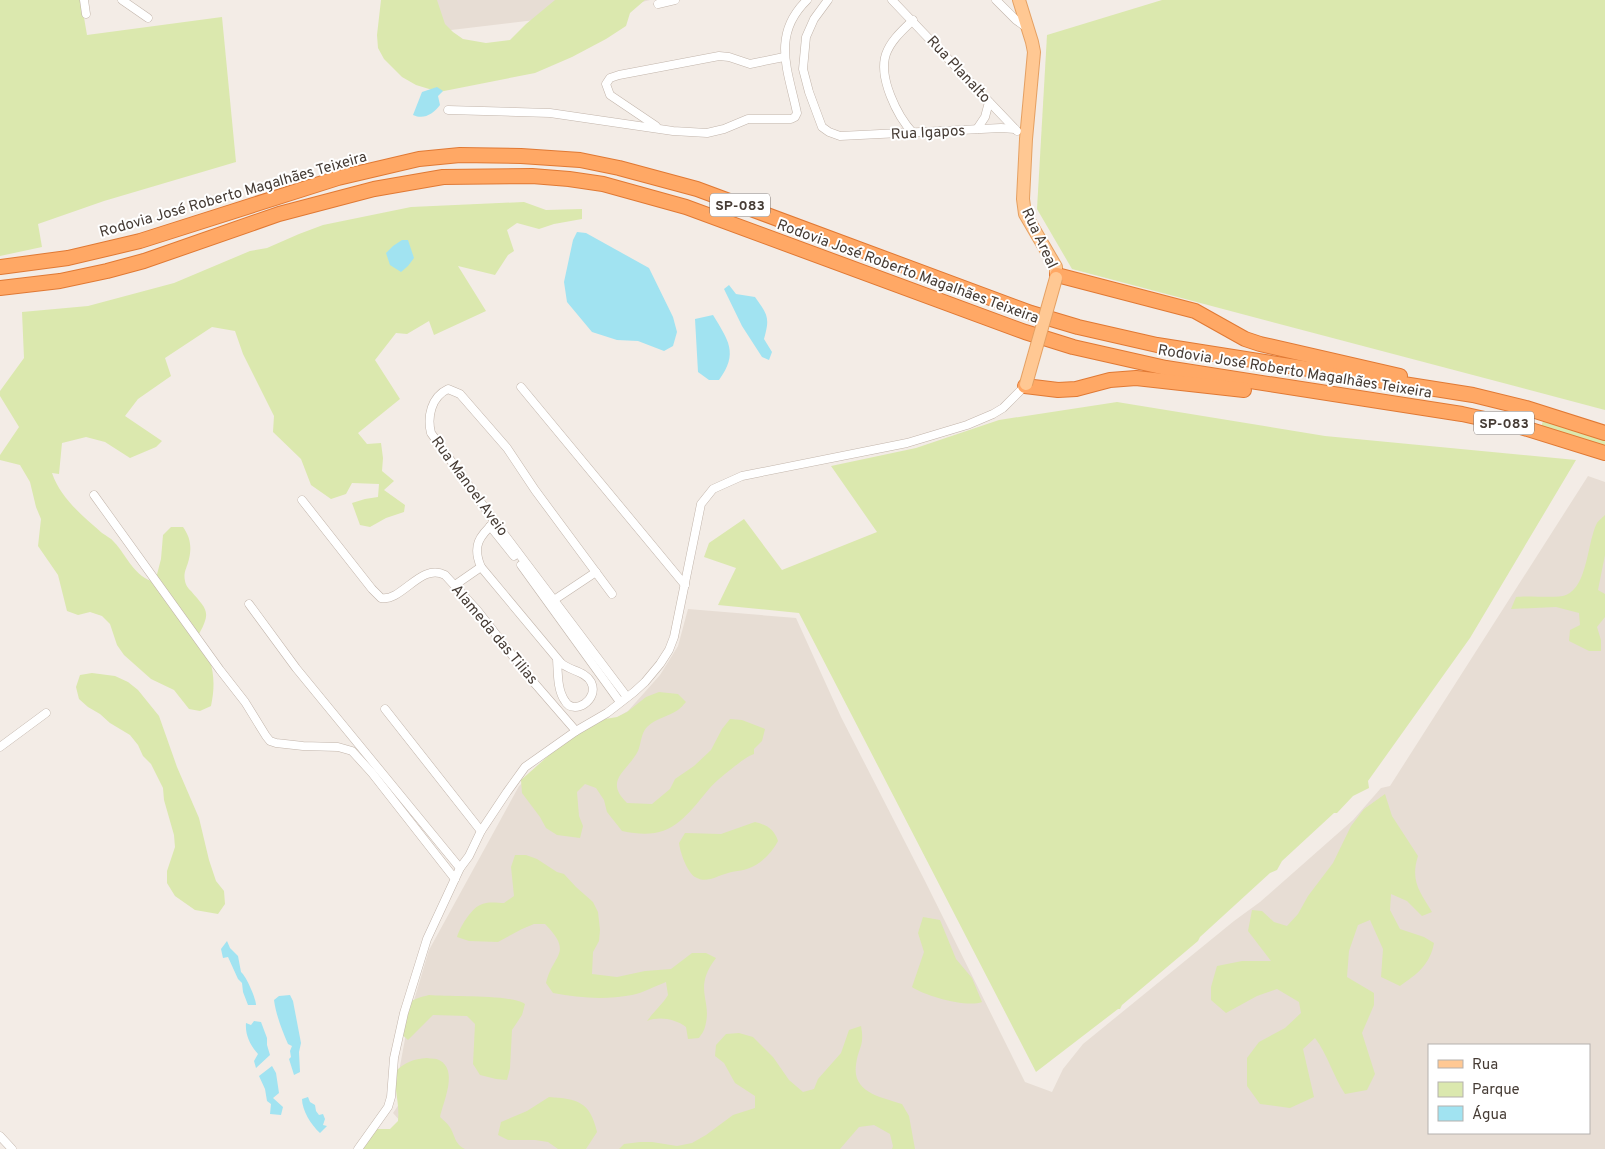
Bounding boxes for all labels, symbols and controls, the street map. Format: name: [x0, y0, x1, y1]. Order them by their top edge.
street label: Rua Planalto: [922, 32, 994, 108]
street label: Rua Igapos: [890, 122, 966, 145]
street label: Rodovia José Roberto Magalhães Teixeira: [98, 148, 369, 243]
road number: SP-083: [710, 194, 770, 216]
street label: Rua Areal: [1016, 205, 1061, 272]
street label: Rodovia José Roberto Magalhães Teixeira: [774, 216, 1041, 329]
street label: Rodovia José Roberto Magalhães Teixeira: [1156, 341, 1433, 404]
road number: SP-083: [1474, 412, 1534, 434]
street label: Rua Manoel Aveio: [426, 433, 511, 541]
street label: Alameda das Tilias: [446, 581, 541, 689]
legend: [1428, 1044, 1590, 1134]
text: Rua: [1472, 1056, 1498, 1075]
text: Parque: [1472, 1081, 1520, 1100]
text: Água: [1472, 1105, 1507, 1125]

